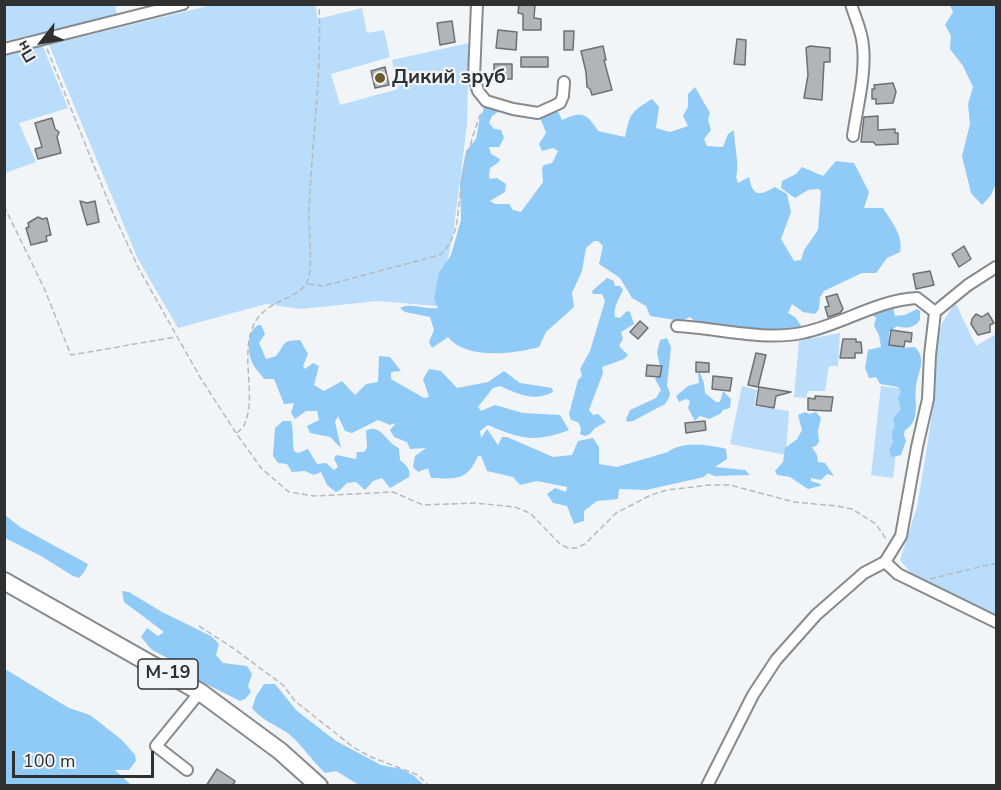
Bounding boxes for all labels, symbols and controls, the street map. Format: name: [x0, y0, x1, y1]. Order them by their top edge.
north arrow: [12, 12, 72, 72]
text: Пн: [11, 36, 42, 66]
place label: Дикий зруб: [392, 66, 506, 90]
marker: Дикий зруб: [373, 71, 387, 85]
road number: М-19: [138, 659, 198, 689]
scale bar: [15, 739, 158, 777]
text: 100 m: [23, 749, 75, 773]

